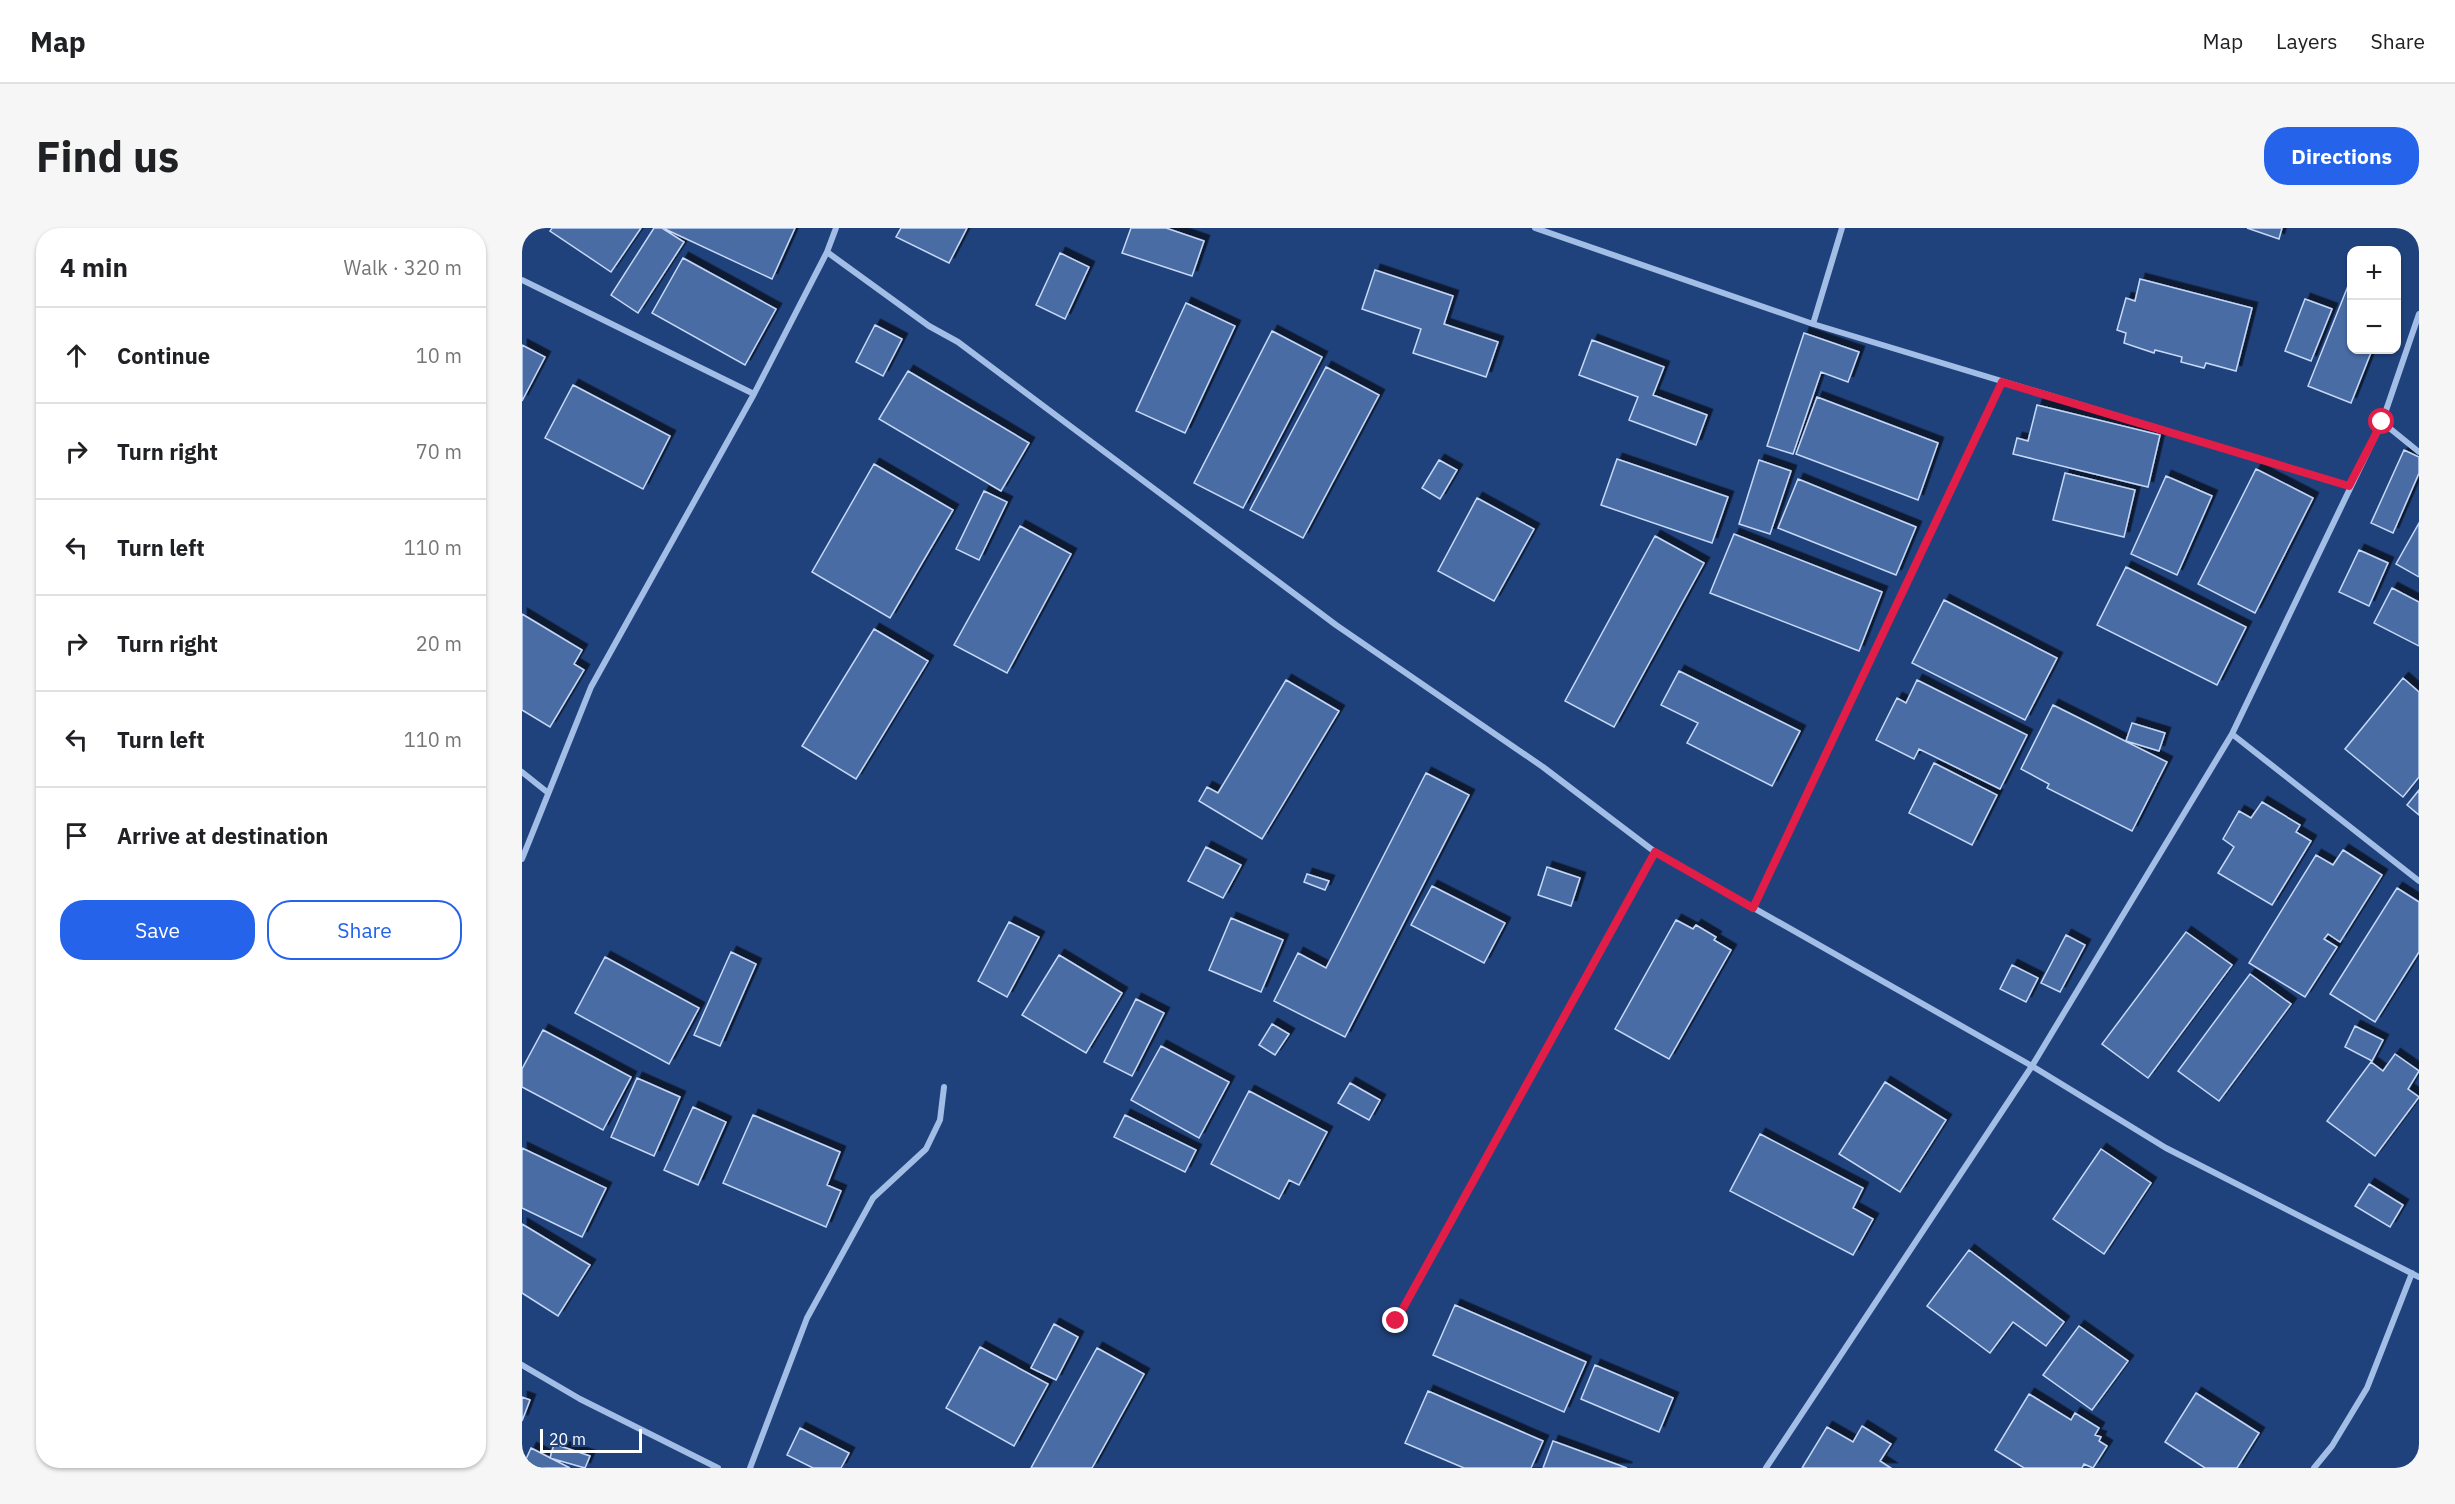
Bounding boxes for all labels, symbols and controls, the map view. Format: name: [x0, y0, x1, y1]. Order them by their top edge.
text: Map: [30, 23, 86, 60]
text: Map: [2203, 27, 2243, 55]
text: Layers: [2276, 27, 2338, 55]
text: Share: [2371, 27, 2425, 55]
button: Directions: [2264, 127, 2419, 185]
text: Find us: [36, 129, 179, 184]
map controls: [2347, 246, 2401, 354]
button: +: [2347, 246, 2401, 300]
text: 4 min: [60, 250, 128, 284]
text: Walk · 320 m: [344, 254, 462, 281]
button: −: [2347, 300, 2401, 354]
icon: ahead: [60, 339, 93, 372]
text: Continue: [117, 341, 210, 370]
text: 10 m: [416, 342, 462, 369]
route start: [2368, 408, 2394, 434]
icon: right: [60, 435, 93, 468]
text: Turn right: [117, 437, 218, 466]
text: 70 m: [416, 438, 462, 465]
icon: left: [60, 531, 93, 564]
text: Turn left: [117, 533, 205, 562]
text: 110 m: [404, 534, 462, 561]
icon: right: [60, 627, 93, 660]
text: Turn right: [117, 629, 218, 658]
text: 20 m: [416, 630, 462, 657]
icon: left: [60, 723, 93, 756]
text: Turn left: [117, 725, 205, 754]
text: 110 m: [404, 726, 462, 753]
icon: arrive: [60, 819, 93, 852]
text: Arrive at destination: [117, 821, 328, 850]
button: Save: [60, 900, 255, 960]
button: Share: [267, 900, 462, 960]
route end: [1382, 1307, 1408, 1333]
scale bar: [540, 1426, 642, 1454]
text: 20 m: [549, 1429, 586, 1449]

